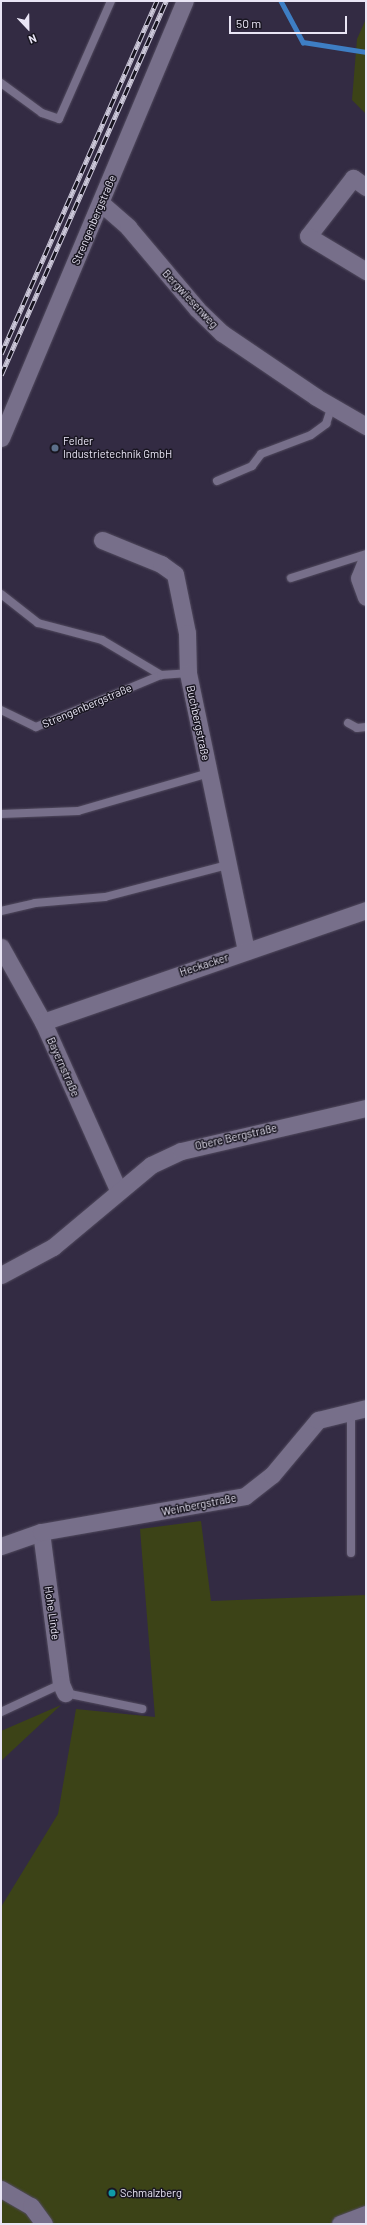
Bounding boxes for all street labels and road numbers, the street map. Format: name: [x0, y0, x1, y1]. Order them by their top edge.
street label: Strengenbergstraße: [69, 173, 119, 267]
street label: Bergwiesenweg: [159, 267, 221, 331]
street label: Strengenbergstraße: [40, 681, 134, 731]
street label: Buchbergstraße: [184, 684, 212, 762]
street label: Heckacker: [178, 951, 230, 979]
street label: Bayernstraße: [44, 1035, 82, 1099]
street label: Obere Bergstraße: [194, 1121, 278, 1153]
street label: Weinbergstraße: [160, 1491, 238, 1519]
street label: Hohe Linde: [42, 1585, 62, 1641]

